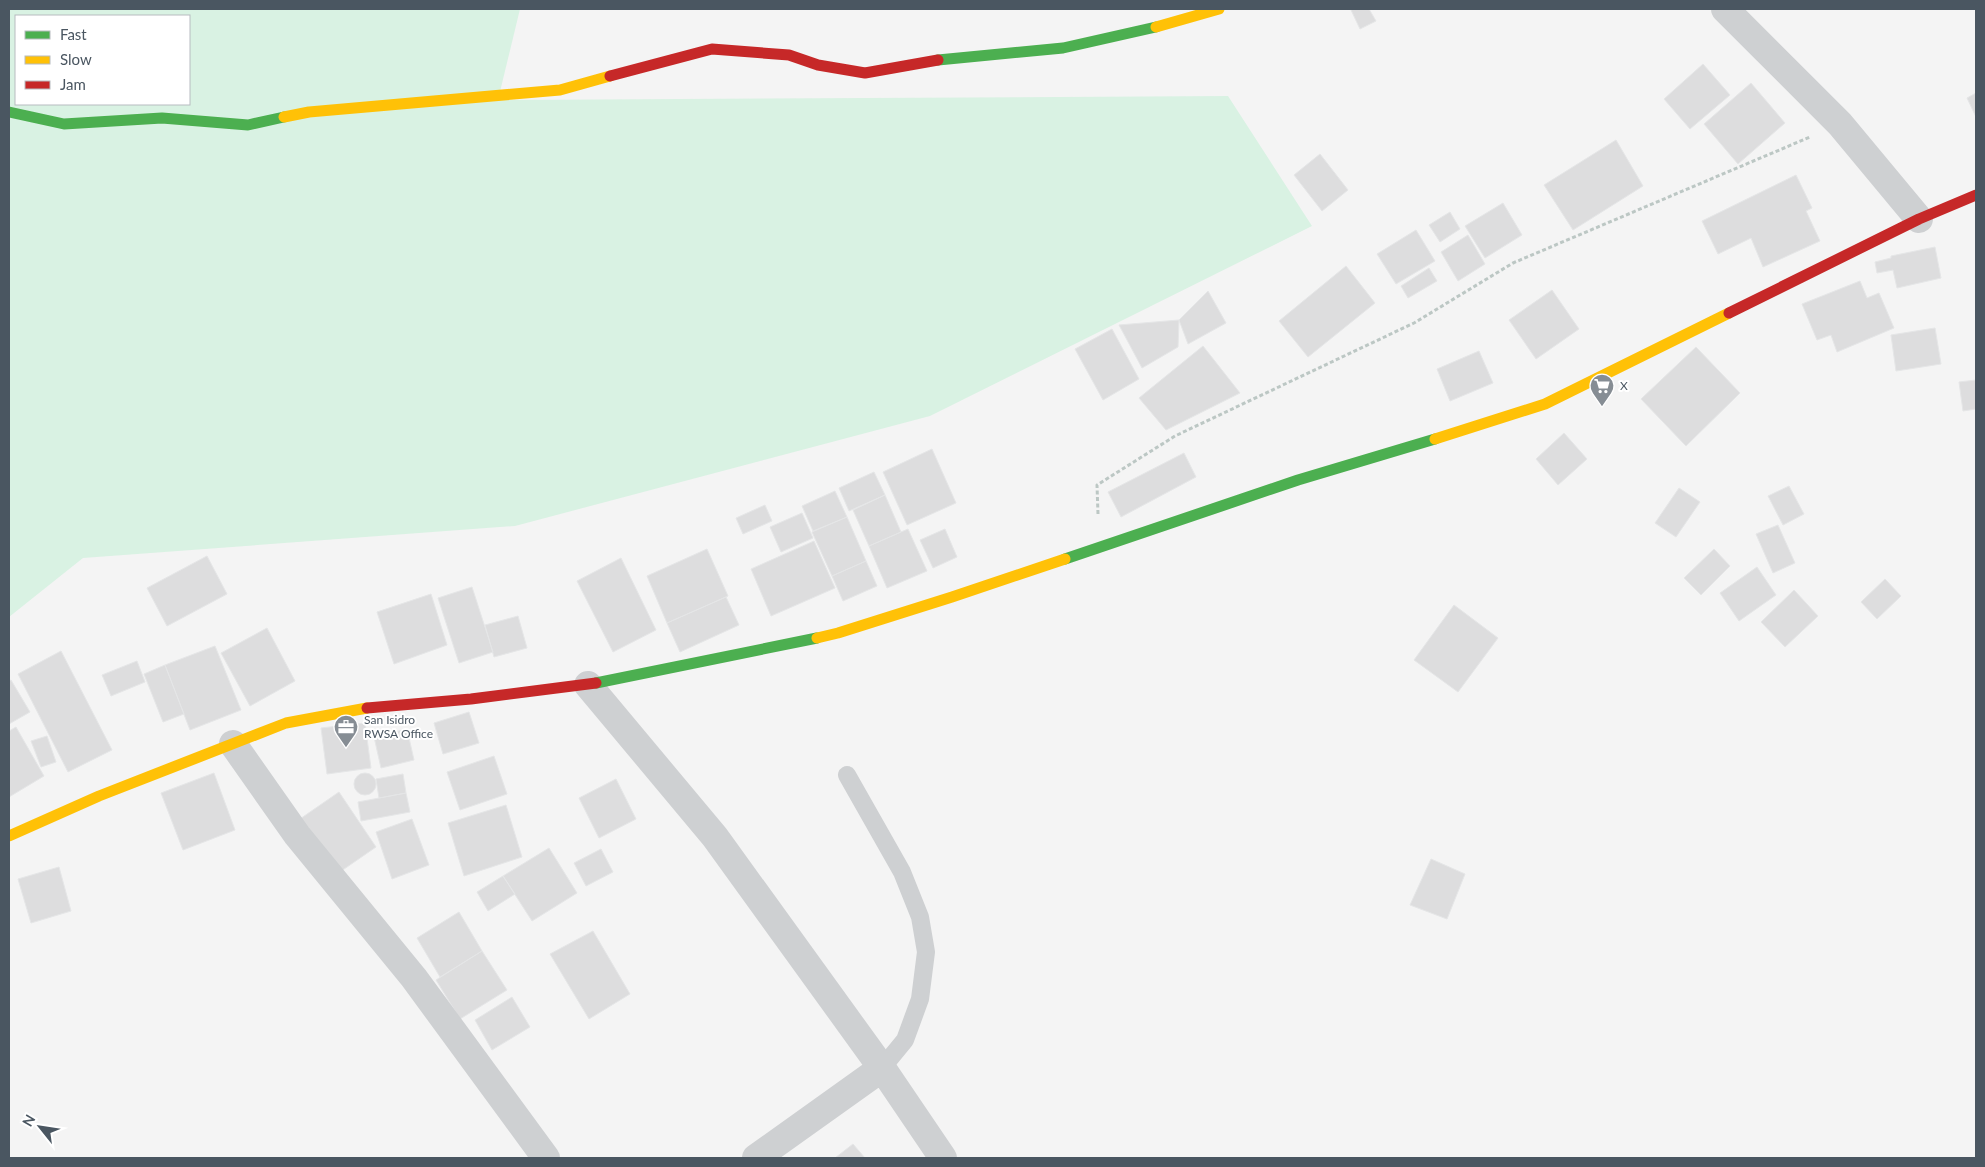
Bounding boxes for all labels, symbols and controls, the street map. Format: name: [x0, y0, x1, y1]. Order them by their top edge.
legend: [15, 15, 190, 105]
text: Fast: [60, 25, 87, 43]
text: Slow: [60, 50, 92, 68]
text: Jam: [60, 75, 86, 93]
supermarket icon: X: [1589, 373, 1615, 407]
place label: X: [1620, 378, 1628, 393]
place label: San Isidro RWSA Office: [364, 712, 433, 741]
office icon: San Isidro RWSA Office: [333, 714, 359, 748]
north arrow: [15, 1102, 65, 1152]
text: N: [18, 1111, 38, 1129]

